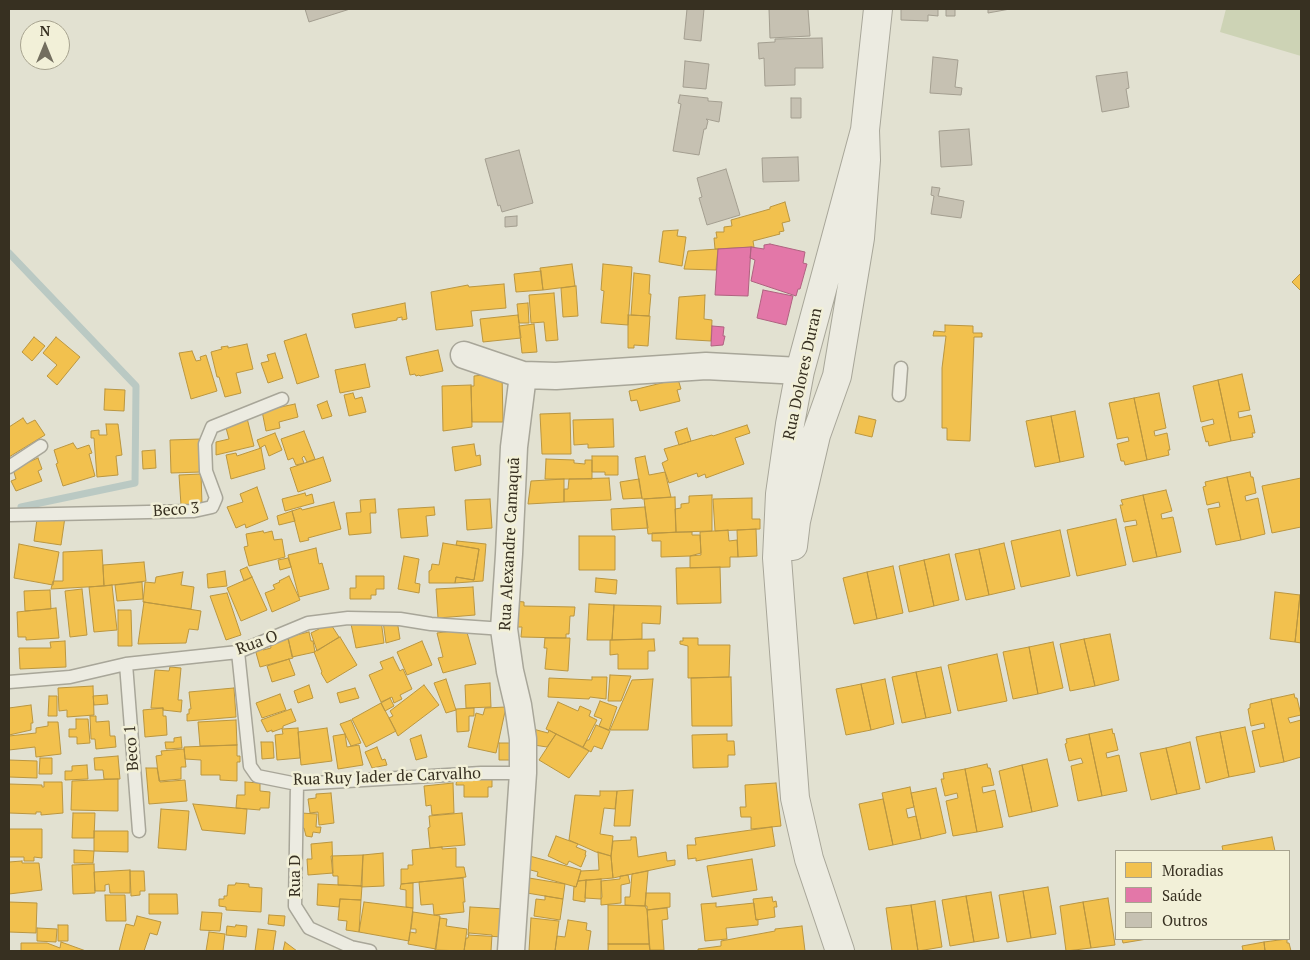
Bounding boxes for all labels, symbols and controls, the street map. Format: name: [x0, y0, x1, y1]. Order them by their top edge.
north arrow: [20, 20, 70, 70]
text: N: [40, 21, 50, 40]
street label: Rua Dolores Duran: [780, 306, 826, 442]
street label: Rua Alexandre Camaquã: [496, 457, 524, 631]
street label: Beco 3: [152, 499, 200, 521]
street label: Rua O: [233, 627, 281, 659]
street label: Beco 1: [121, 724, 143, 772]
street label: Rua Ruy Jader de Carvalho: [293, 764, 481, 790]
legend: [1115, 850, 1290, 940]
street label: Rua D: [285, 855, 305, 897]
text: Moradias: [1162, 860, 1224, 880]
text: Saúde: [1162, 885, 1202, 905]
text: Outros: [1162, 910, 1208, 930]

